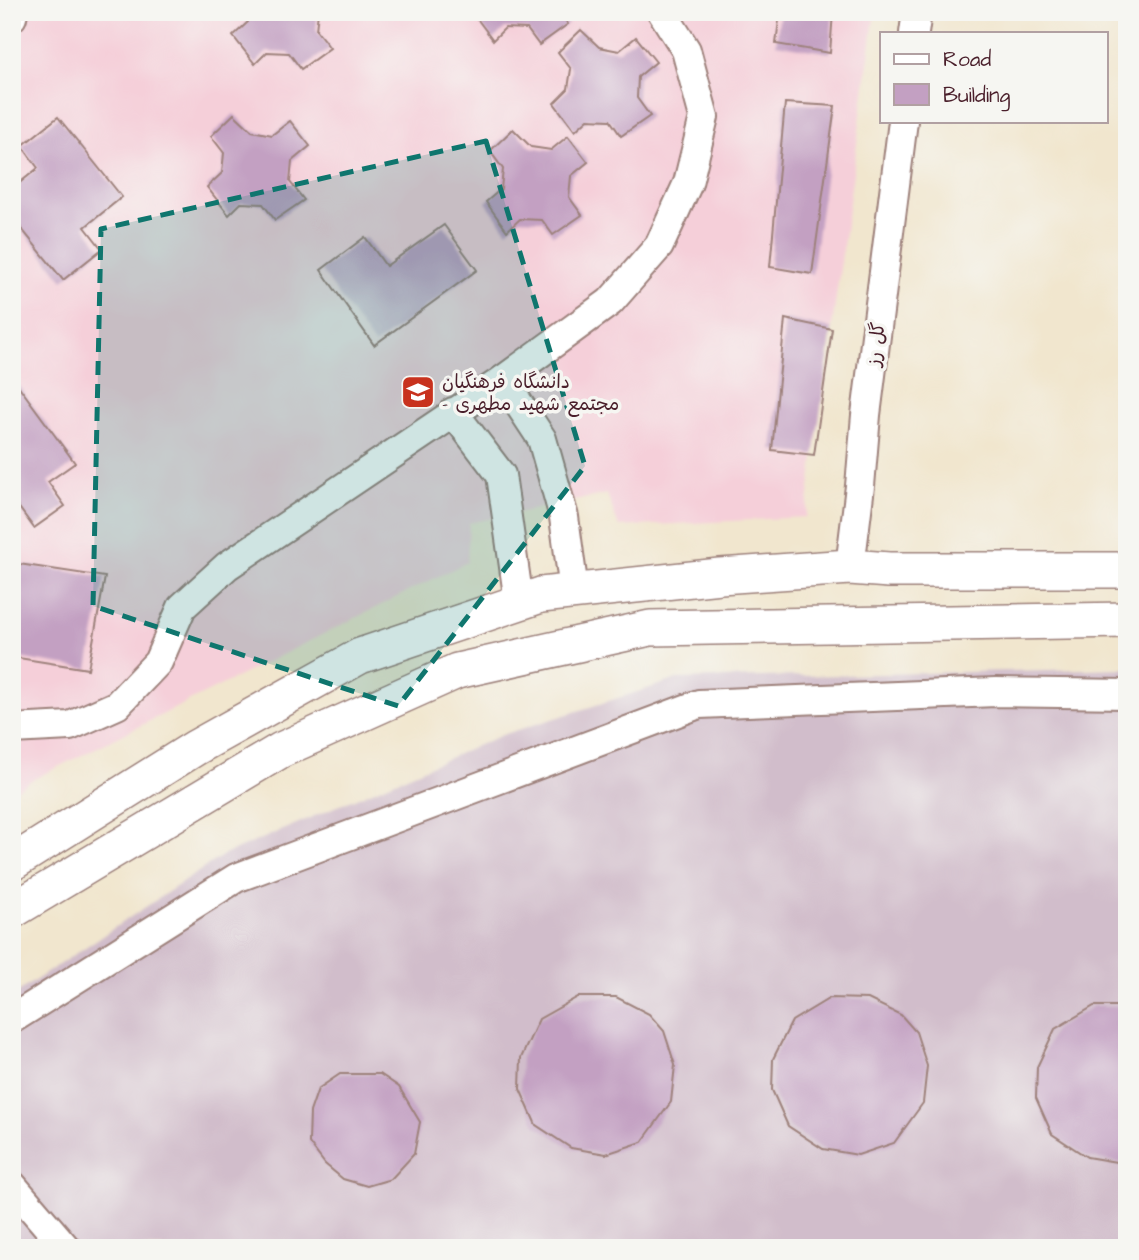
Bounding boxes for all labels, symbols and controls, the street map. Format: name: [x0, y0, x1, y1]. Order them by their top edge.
legend: [880, 32, 1108, 122]
text: Road: [943, 45, 991, 74]
text: Building: [943, 81, 1011, 112]
street label: گل رز: [860, 321, 893, 370]
place label: دانشگاه فرهنگیان - مجتمع شهید مطهری: [442, 369, 619, 418]
school or university icon: دانشگاه فرهنگیان - مجتمع شهید مطهری: [399, 373, 437, 411]

